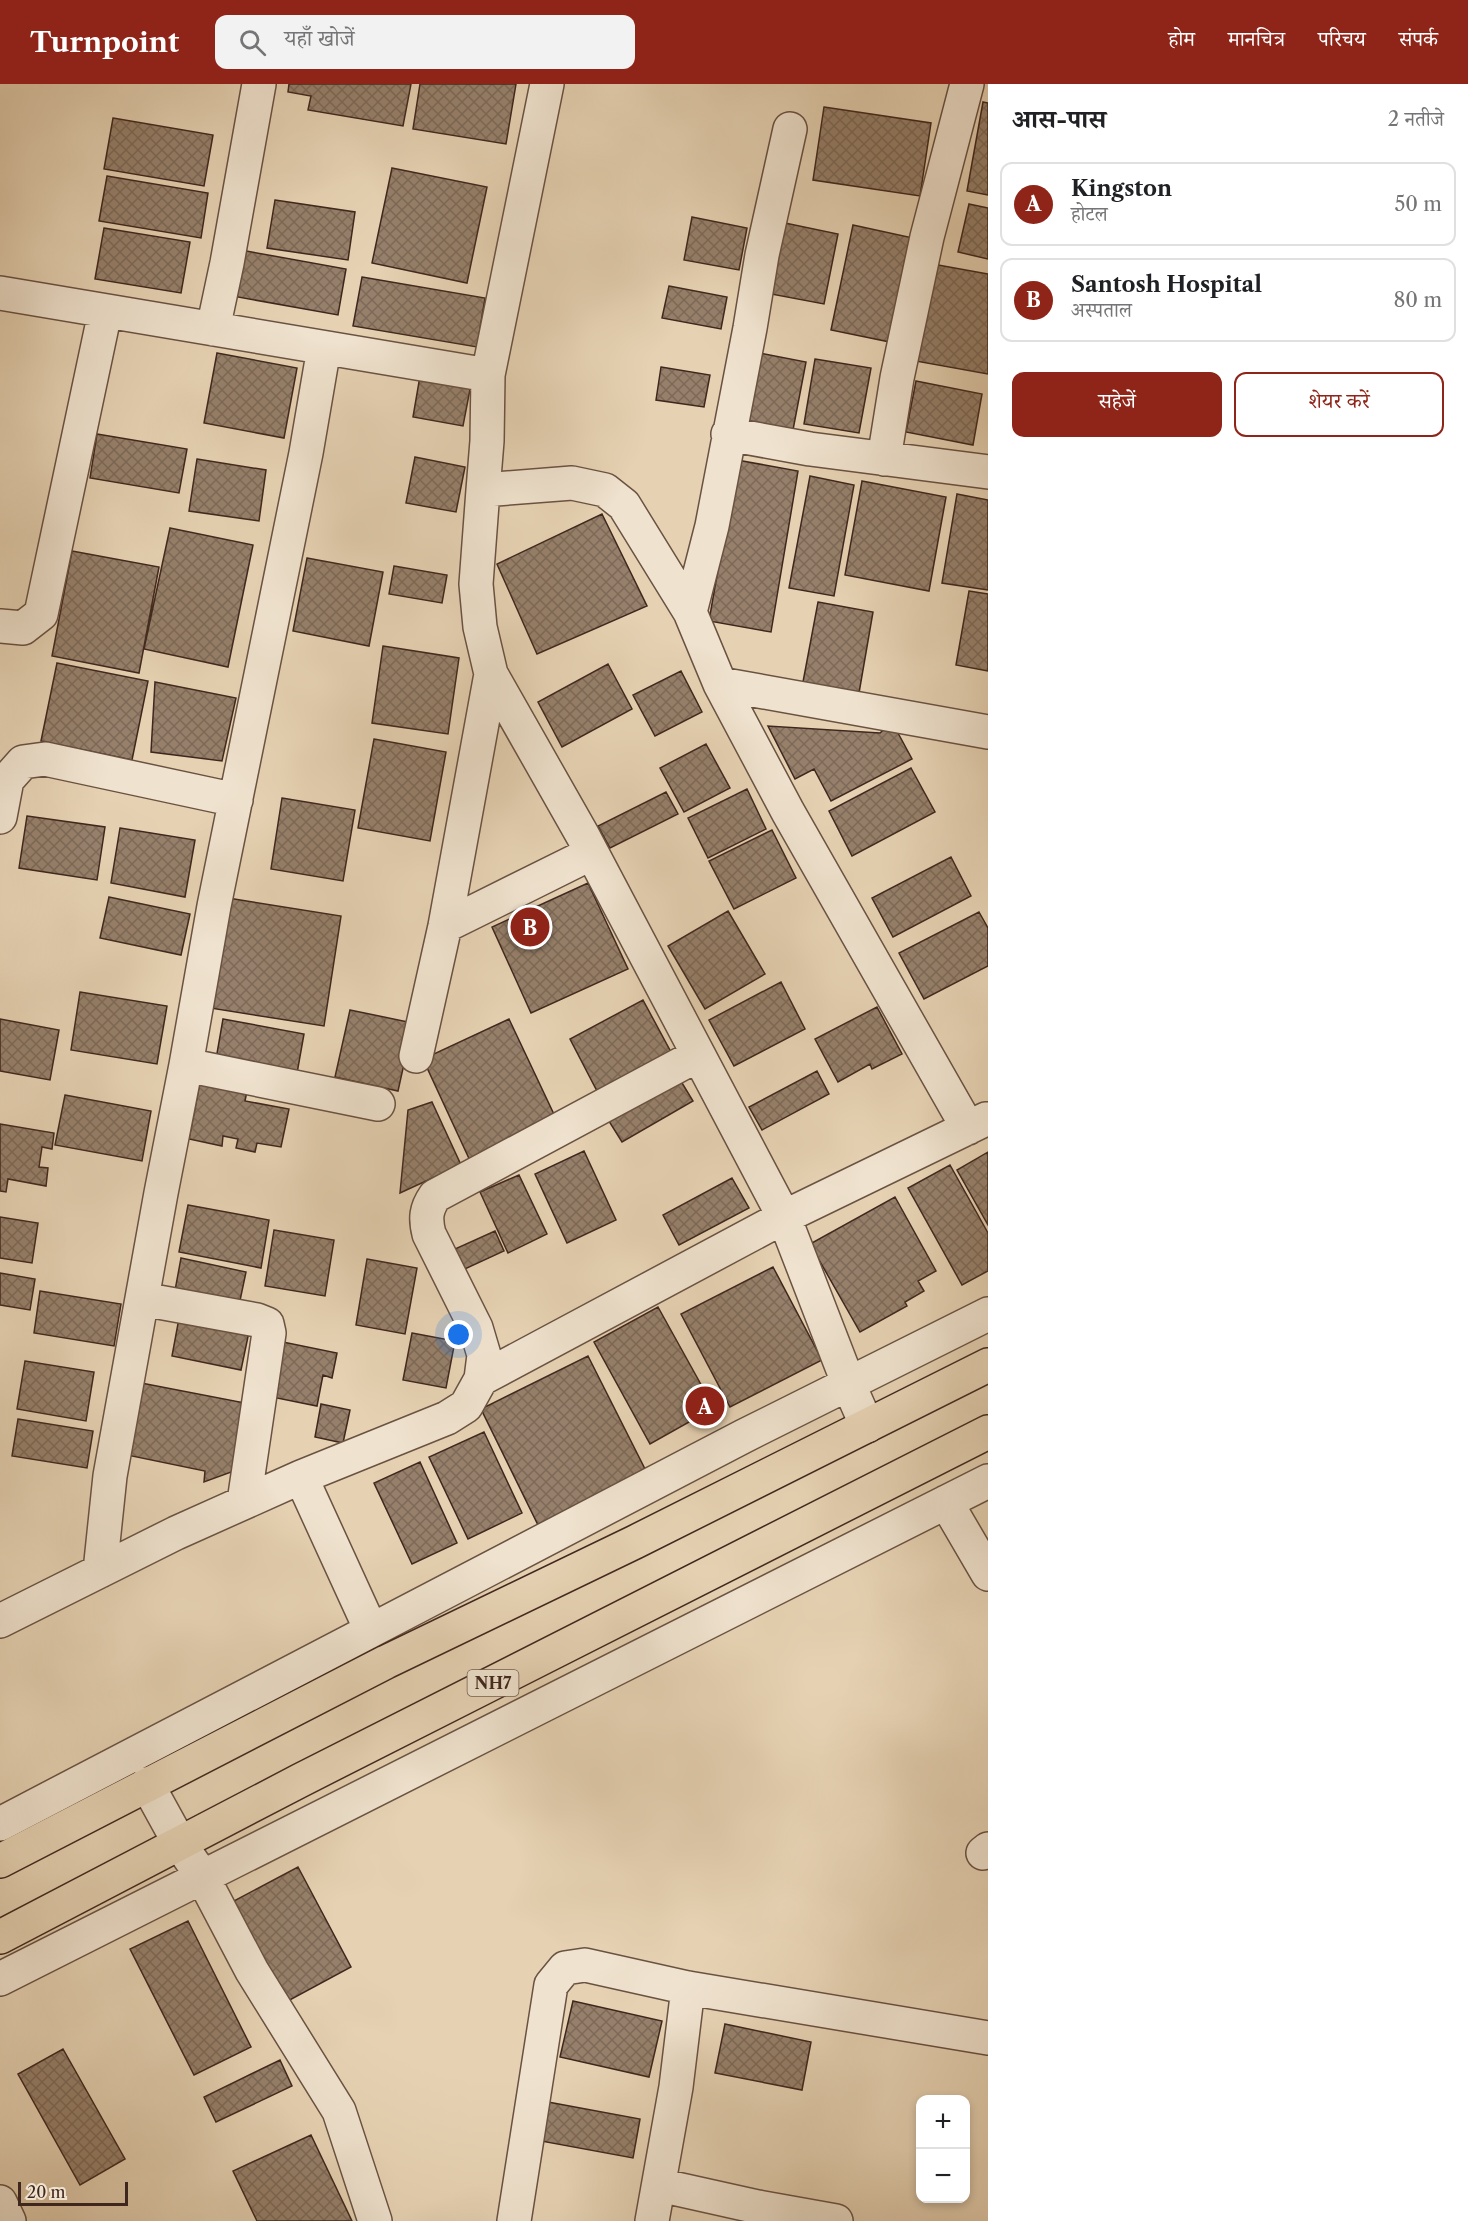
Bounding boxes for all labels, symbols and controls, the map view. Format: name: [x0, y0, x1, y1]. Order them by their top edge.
search box: [215, 15, 635, 69]
text: Turnpoint: [30, 25, 179, 59]
text: यहाँ खोजें: [284, 25, 354, 52]
icon: search: [236, 26, 269, 59]
text: होम: [1168, 26, 1195, 51]
text: मानचित्र: [1228, 26, 1285, 51]
text: परिचय: [1318, 26, 1366, 51]
text: संपर्क: [1399, 26, 1438, 51]
text: आस-पास: [1012, 103, 1106, 135]
text: 2 नतीजे: [1388, 107, 1444, 131]
text: Kingston: [1071, 175, 1172, 202]
text: A: [1026, 192, 1041, 216]
text: 50 m: [1395, 192, 1442, 216]
text: होटल: [1071, 202, 1108, 226]
text: Santosh Hospital: [1071, 271, 1262, 298]
text: B: [1026, 288, 1041, 312]
text: 80 m: [1394, 288, 1442, 312]
text: अस्पताल: [1071, 298, 1132, 322]
button: सहेजें: [1012, 372, 1222, 437]
button: शेयर करें: [1234, 372, 1444, 437]
pin: B: [510, 904, 550, 950]
your location: [444, 1320, 473, 1349]
pin: A: [686, 1384, 724, 1428]
road number: NH7: [468, 1670, 518, 1696]
map controls: [916, 2095, 970, 2203]
button: +: [916, 2095, 970, 2149]
button: −: [916, 2149, 970, 2203]
scale bar: [18, 2179, 128, 2206]
text: 20 m: [27, 2182, 66, 2202]

